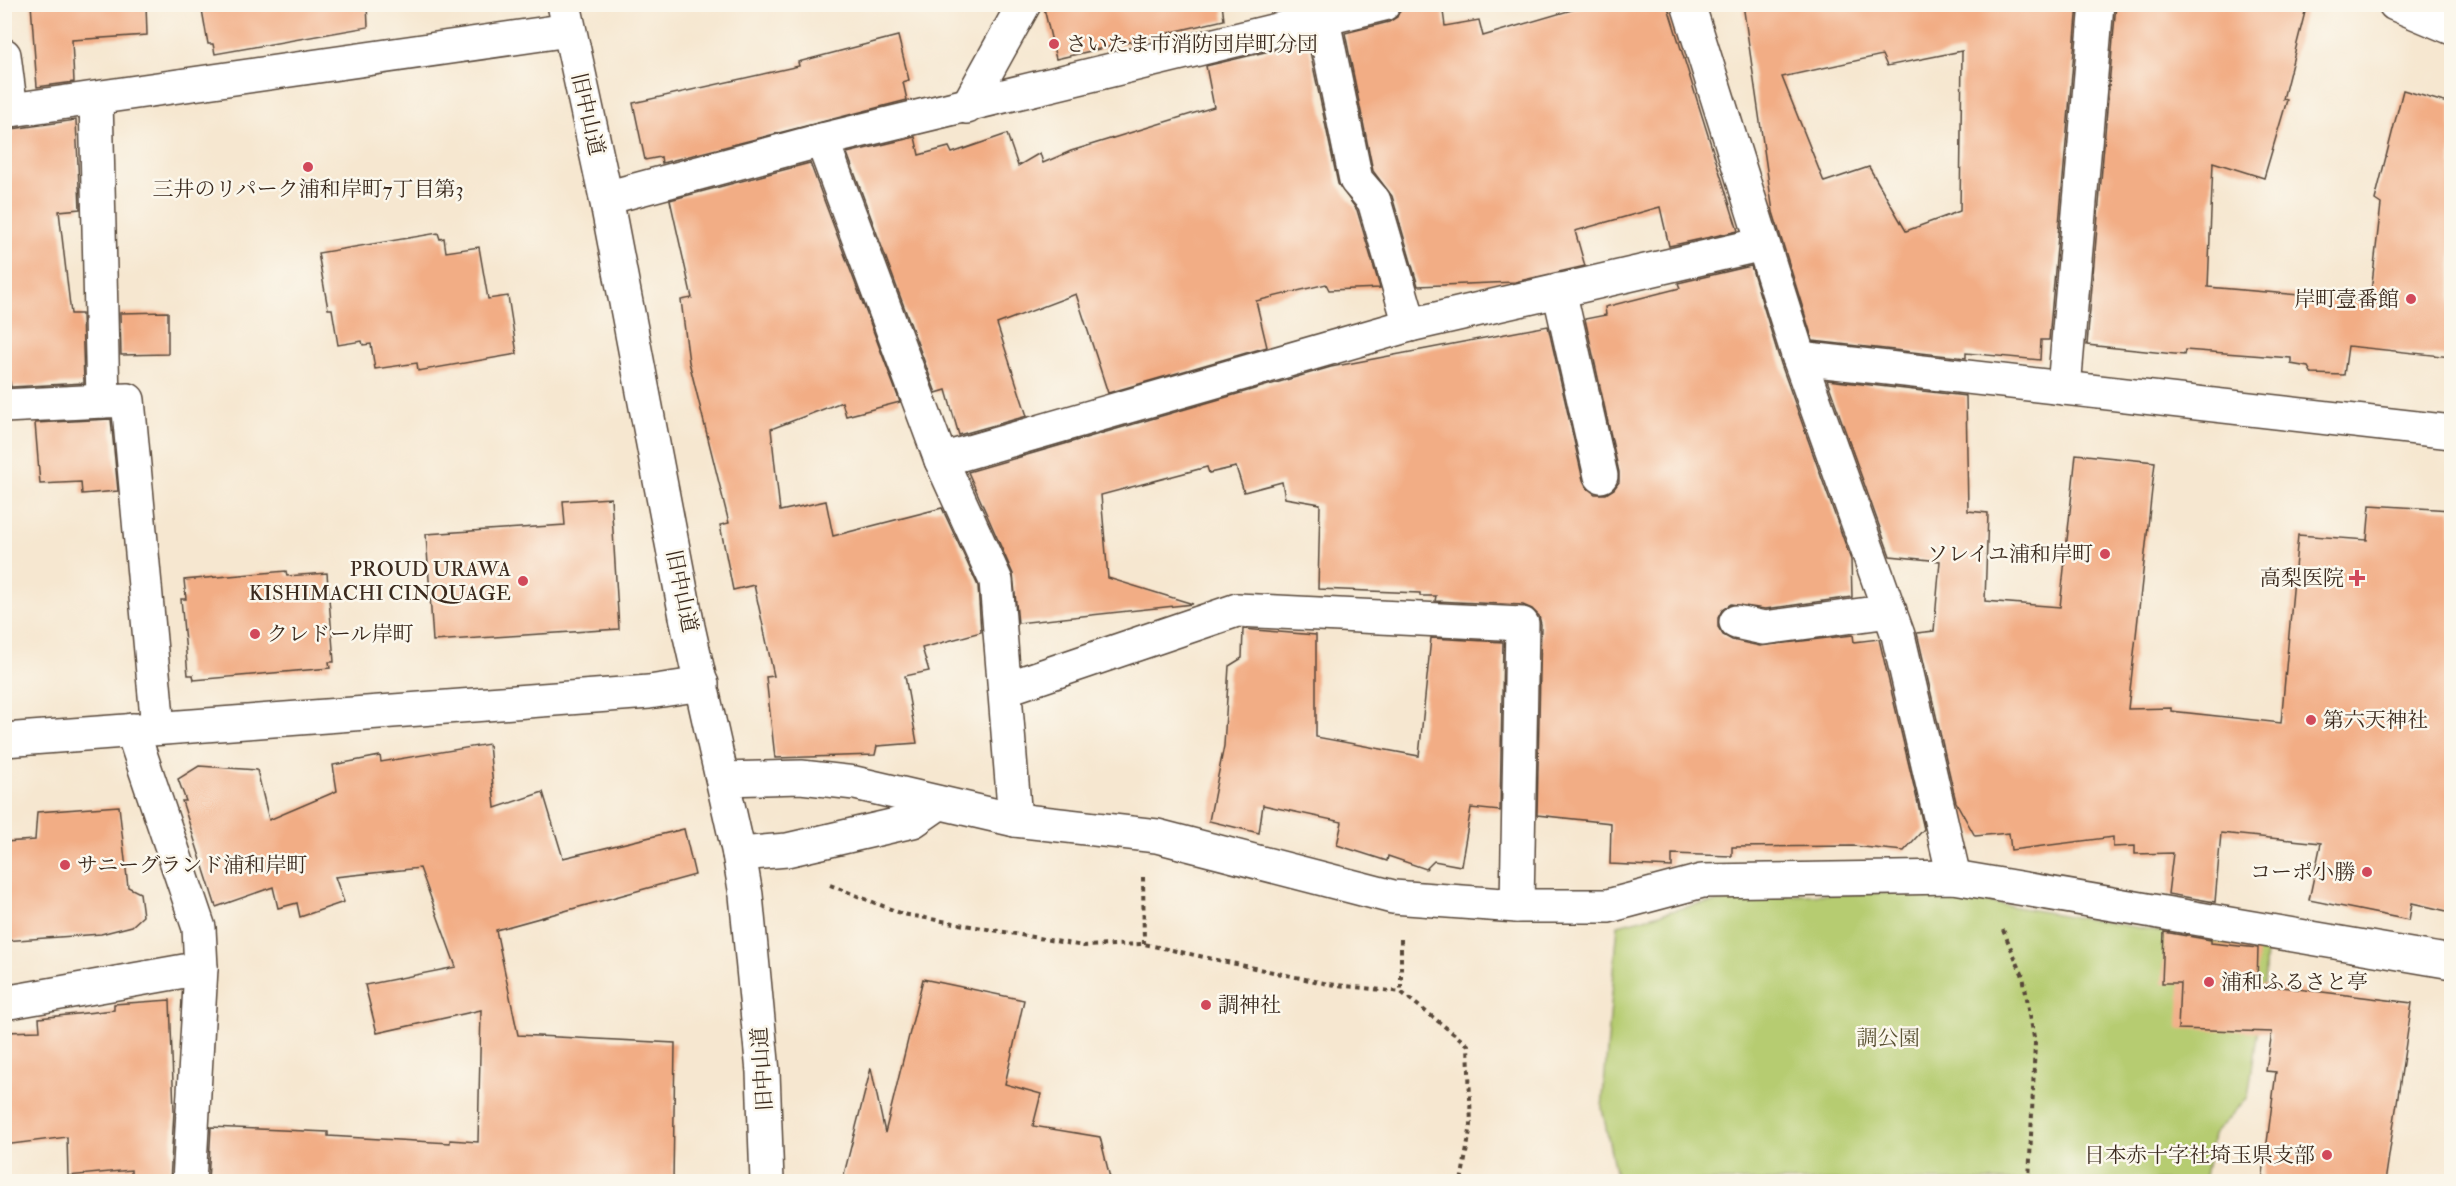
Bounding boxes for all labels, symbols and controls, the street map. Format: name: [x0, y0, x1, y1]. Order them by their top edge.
place label: さいたま市消防団岸町分団: [1066, 31, 1318, 58]
marker: さいたま市消防団岸町分団: [1047, 37, 1061, 51]
street label: 旧中山道: [565, 70, 610, 158]
marker: 三井のリパーク浦和岸町7丁目第3: [301, 160, 315, 174]
place label: 三井のリパーク浦和岸町7丁目第3: [152, 176, 464, 203]
place label: 岸町壹番館: [2294, 286, 2399, 313]
marker: 岸町壹番館: [2404, 292, 2418, 306]
place label: ソレイユ浦和岸町: [1927, 541, 2093, 568]
street label: 旧中山道: [660, 547, 703, 635]
marker: ソレイユ浦和岸町: [2098, 547, 2112, 561]
place label: PROUD URAWA KISHIMACHI CINQUAGE: [249, 556, 511, 607]
place label: 高梨医院: [2260, 565, 2344, 592]
marker: 高梨医院: [2348, 569, 2366, 587]
marker: PROUD URAWA KISHIMACHI CINQUAGE: [516, 574, 530, 588]
place label: クレドール岸町: [267, 621, 414, 648]
marker: クレドール岸町: [248, 627, 262, 641]
place label: 第六天神社: [2323, 707, 2428, 734]
marker: 第六天神社: [2304, 713, 2318, 727]
place label: サニーグランド浦和岸町: [77, 852, 307, 879]
marker: サニーグランド浦和岸町: [58, 858, 72, 872]
place label: コーポ小勝: [2250, 859, 2355, 886]
marker: コーポ小勝: [2360, 865, 2374, 879]
place label: 浦和ふるさと亭: [2221, 969, 2368, 996]
marker: 浦和ふるさと亭: [2202, 975, 2216, 989]
place label: 調神社: [1218, 992, 1281, 1019]
marker: 調神社: [1199, 998, 1213, 1012]
park label: 調公園: [1857, 1025, 1920, 1052]
street label: 旧中山道: [746, 1026, 779, 1112]
place label: 日本赤十字社埼玉県支部: [2084, 1142, 2315, 1169]
marker: 日本赤十字社埼玉県支部: [2320, 1148, 2334, 1162]

